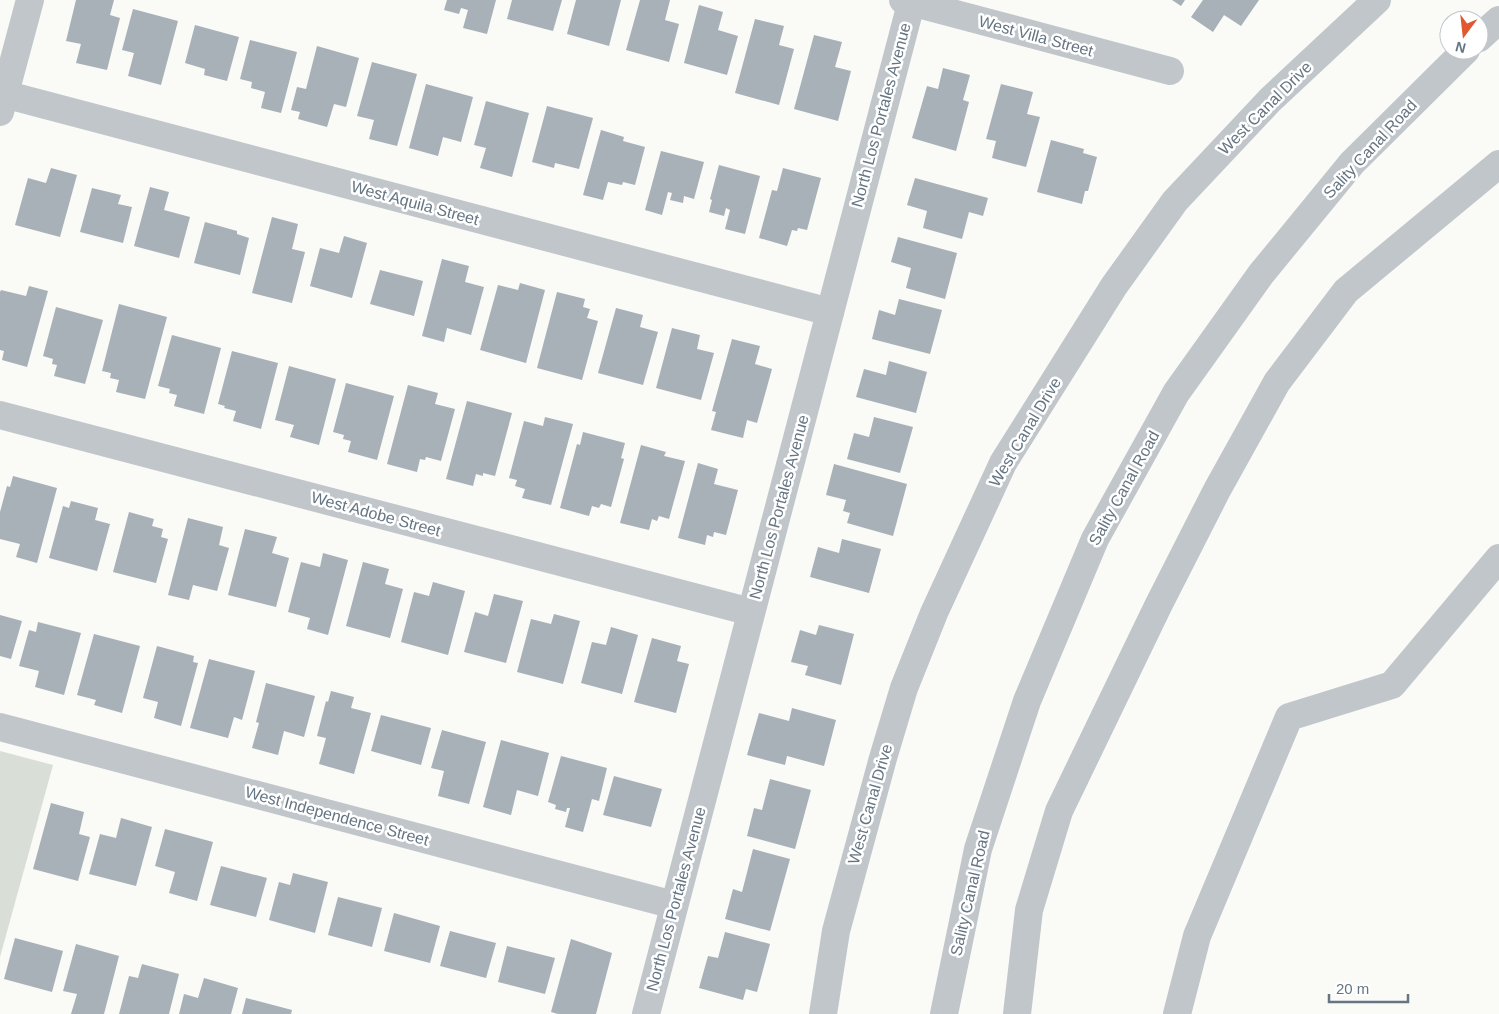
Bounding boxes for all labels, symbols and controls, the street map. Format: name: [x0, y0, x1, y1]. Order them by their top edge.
north arrow: [1439, 10, 1489, 60]
street label: West Villa Street: [977, 13, 1096, 60]
street label: North Los Portales Avenue: [848, 21, 914, 209]
text: N: [1454, 39, 1468, 57]
street label: West Canal Drive: [1215, 58, 1315, 158]
street label: Sality Canal Road: [1320, 96, 1420, 202]
street label: West Aquila Street: [349, 178, 481, 228]
street label: West Canal Drive: [986, 374, 1064, 490]
street label: North Los Portales Avenue: [746, 413, 812, 601]
street label: Sality Canal Road: [1086, 428, 1162, 548]
street label: West Adobe Street: [310, 489, 443, 540]
street label: West Canal Drive: [845, 742, 895, 866]
street label: West Independence Street: [243, 783, 431, 849]
street label: North Los Portales Avenue: [643, 805, 709, 993]
street label: Sality Canal Road: [947, 829, 993, 957]
scale bar: [1329, 972, 1408, 1004]
text: 20 m: [1336, 980, 1369, 997]

